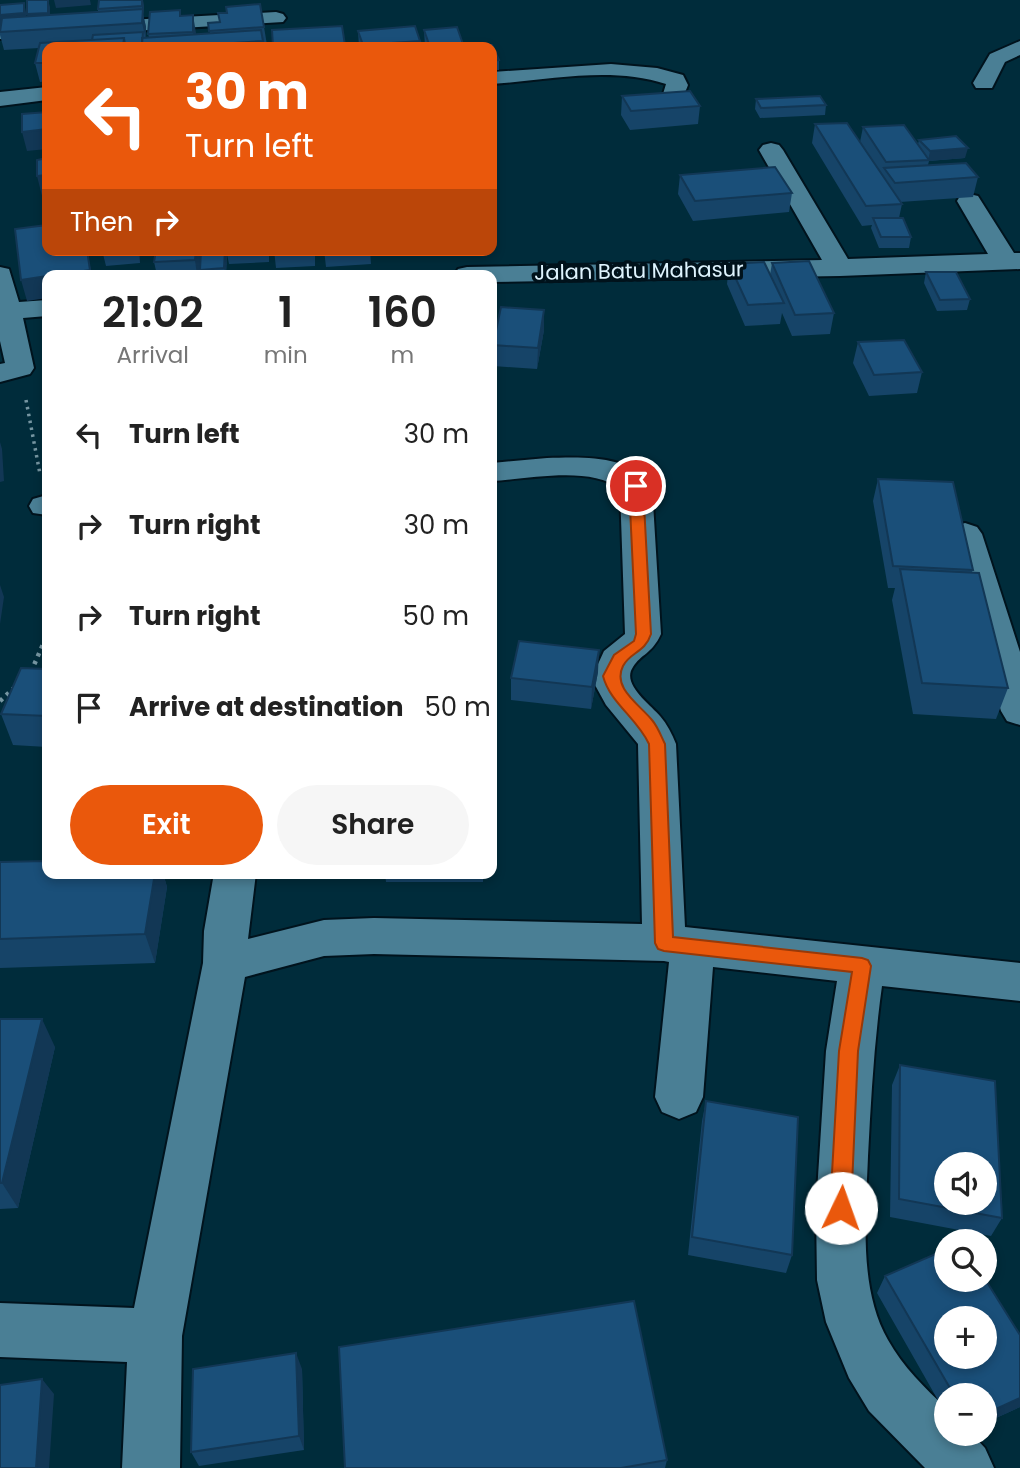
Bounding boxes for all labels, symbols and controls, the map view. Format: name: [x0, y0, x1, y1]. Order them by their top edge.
text: 30 m: [185, 58, 309, 126]
icon: left: [70, 70, 161, 161]
text: Turn left: [185, 123, 314, 168]
icon: right: [147, 203, 185, 241]
text: Then: [70, 204, 133, 240]
street label: Jalan Batu Mahasur: [534, 254, 744, 287]
text: 21:02: [102, 283, 204, 342]
text: 1: [278, 283, 293, 342]
text: 160: [368, 283, 437, 342]
text: Arrival: [117, 339, 189, 371]
text: min: [264, 339, 308, 371]
text: m: [390, 339, 414, 371]
icon: left: [70, 416, 108, 454]
text: Turn left: [129, 416, 240, 452]
text: 30 m: [404, 416, 469, 452]
pin: [606, 456, 666, 516]
icon: arrive: [617, 467, 655, 505]
icon: right: [70, 507, 108, 545]
text: Turn right: [129, 507, 261, 543]
text: 30 m: [404, 507, 469, 543]
icon: right: [70, 598, 108, 636]
text: Turn right: [129, 598, 261, 634]
text: 50 m: [403, 598, 469, 634]
icon: arrive: [70, 689, 108, 727]
text: Arrive at destination: [129, 689, 404, 725]
text: 50 m: [425, 689, 491, 725]
button: Exit: [70, 785, 263, 865]
button: Share: [277, 785, 469, 865]
map controls: [934, 1152, 997, 1446]
button: sound: [934, 1152, 997, 1215]
position arrow: [804, 1171, 878, 1245]
button: search: [934, 1229, 997, 1292]
button: +: [934, 1306, 997, 1369]
button: −: [934, 1383, 997, 1446]

